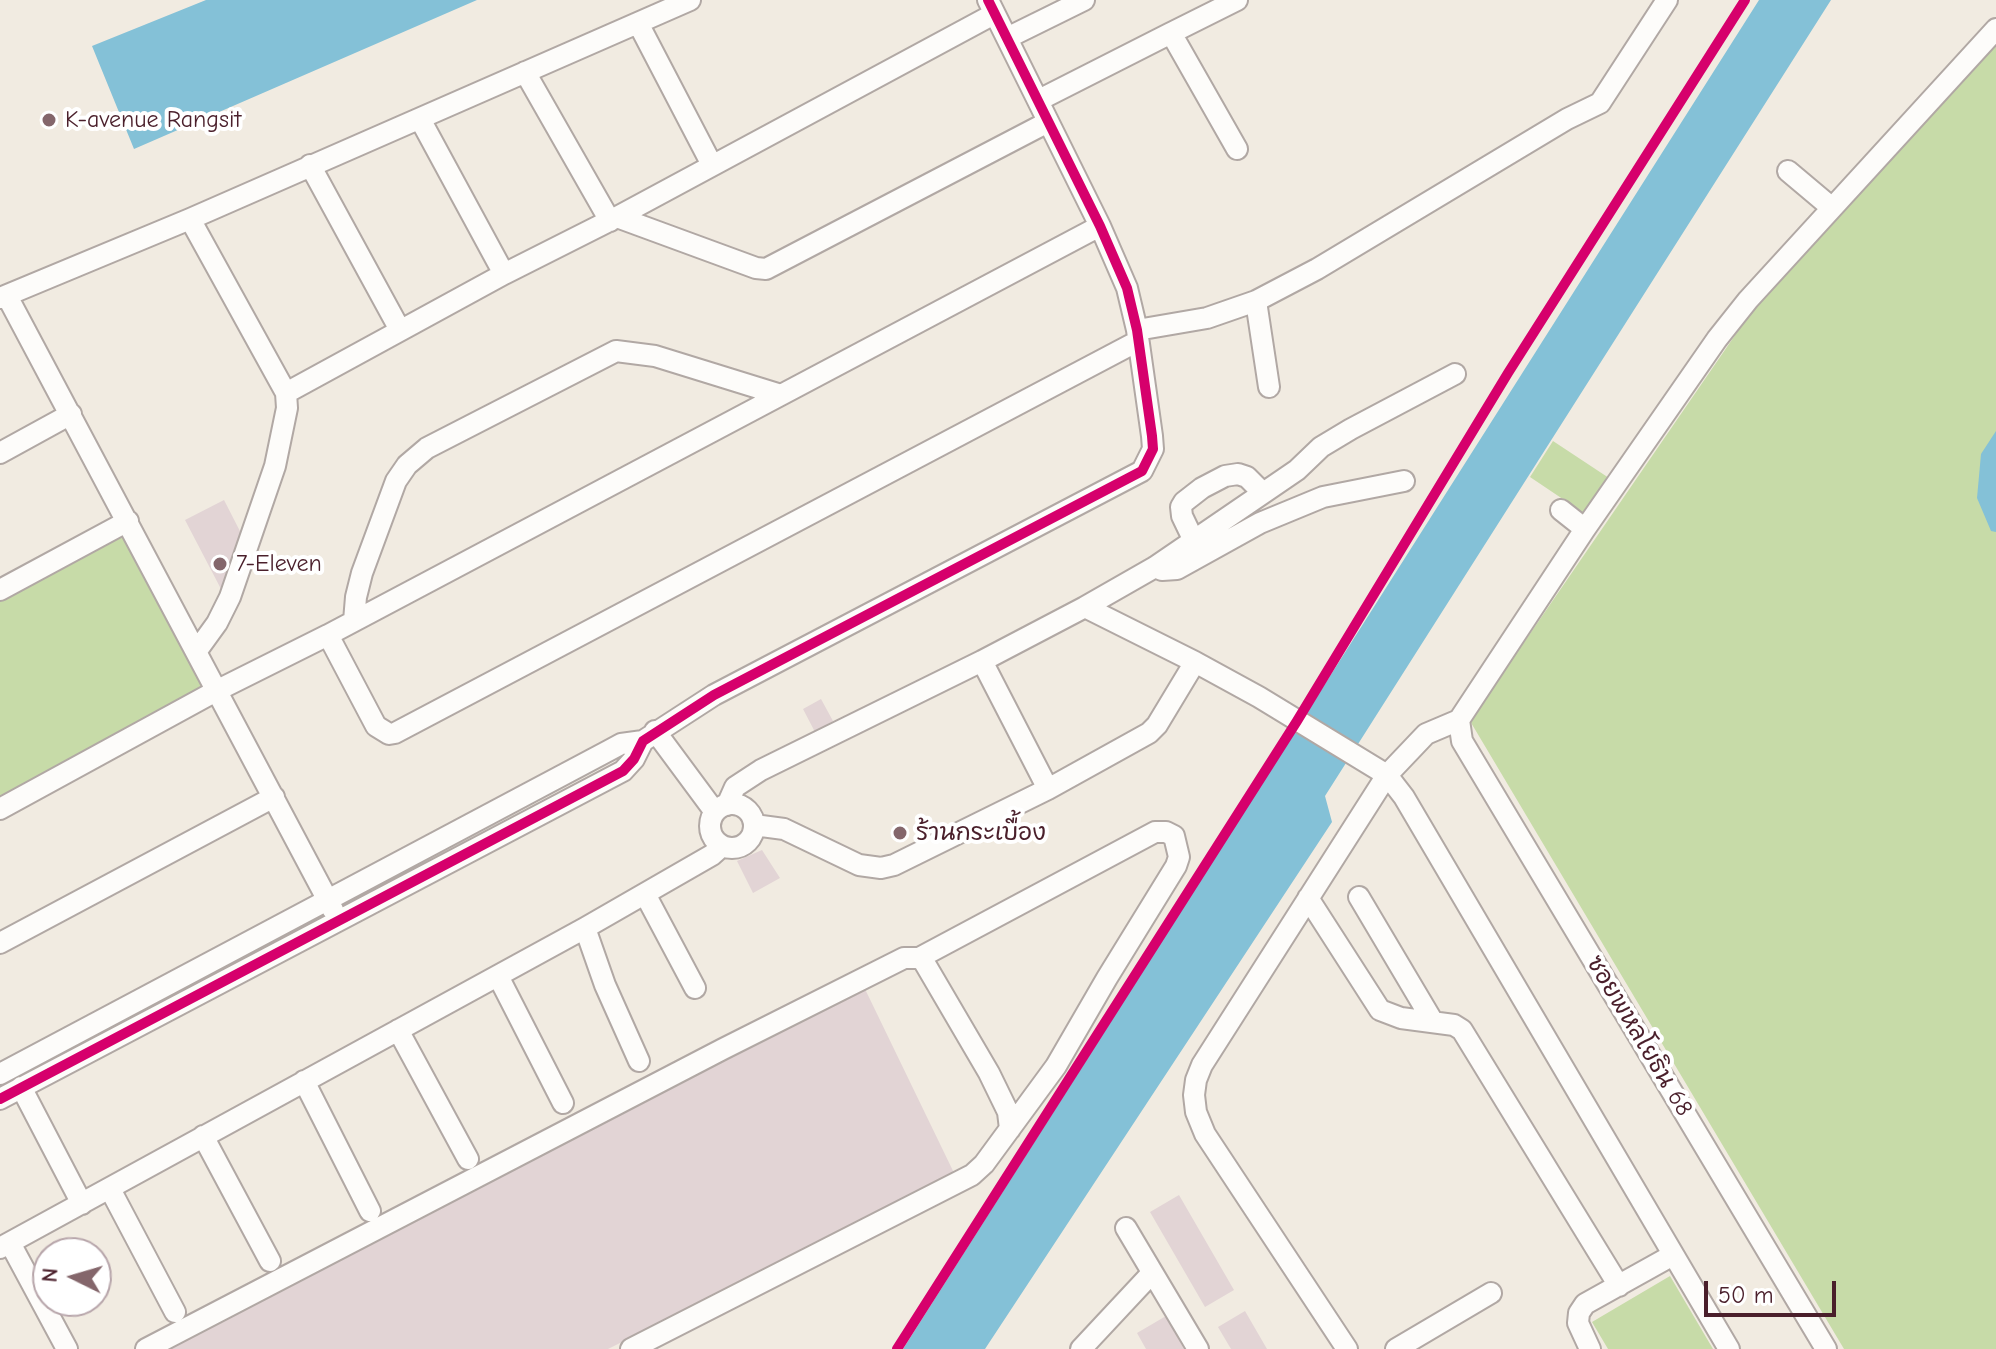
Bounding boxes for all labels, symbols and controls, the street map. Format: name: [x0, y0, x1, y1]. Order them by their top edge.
place label: K-avenue Rangsit: [65, 106, 241, 134]
marker: K-avenue Rangsit: [40, 111, 58, 129]
place label: 7-Eleven: [236, 550, 322, 578]
marker: 7-Eleven: [211, 555, 229, 573]
place label: ร้านกระเบื้อง: [916, 819, 1046, 847]
marker: ร้านกระเบื้อง: [891, 824, 909, 842]
street label: ซอยพหลโยธิน 68: [1580, 951, 1698, 1121]
north arrow: [32, 1237, 112, 1317]
scale bar: [1708, 1265, 1840, 1315]
text: N: [37, 1267, 64, 1283]
text: 50 m: [1718, 1281, 1774, 1309]

